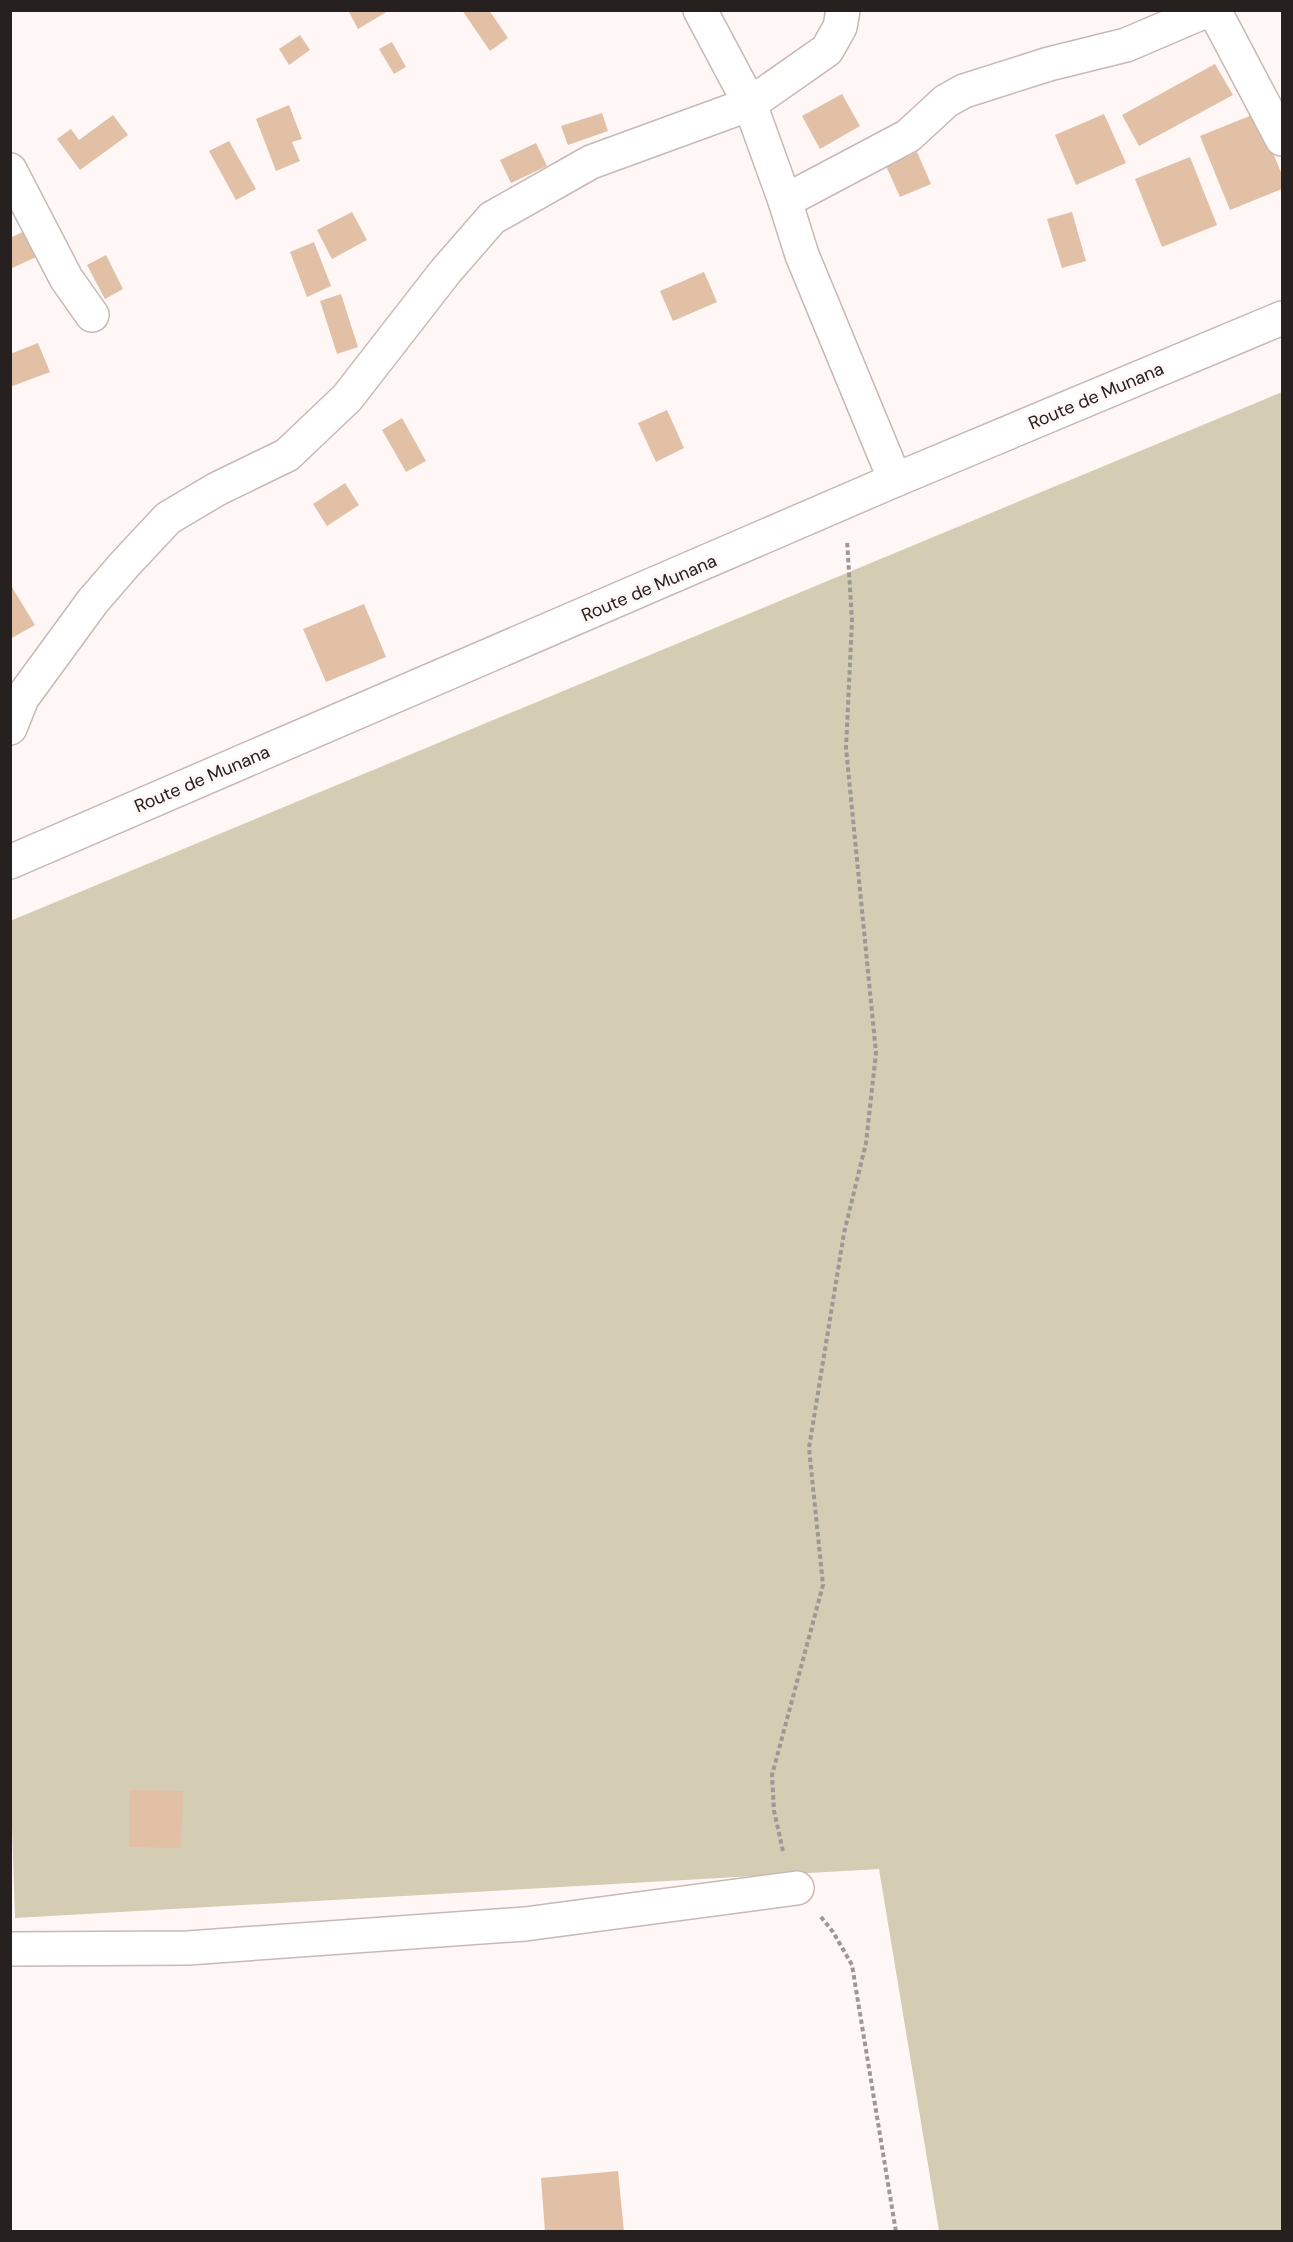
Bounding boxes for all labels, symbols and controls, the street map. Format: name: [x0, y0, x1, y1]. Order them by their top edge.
street label: Route de Munana: [1025, 357, 1167, 435]
street label: Route de Munana: [578, 549, 720, 627]
street label: Route de Munana: [131, 740, 273, 818]

